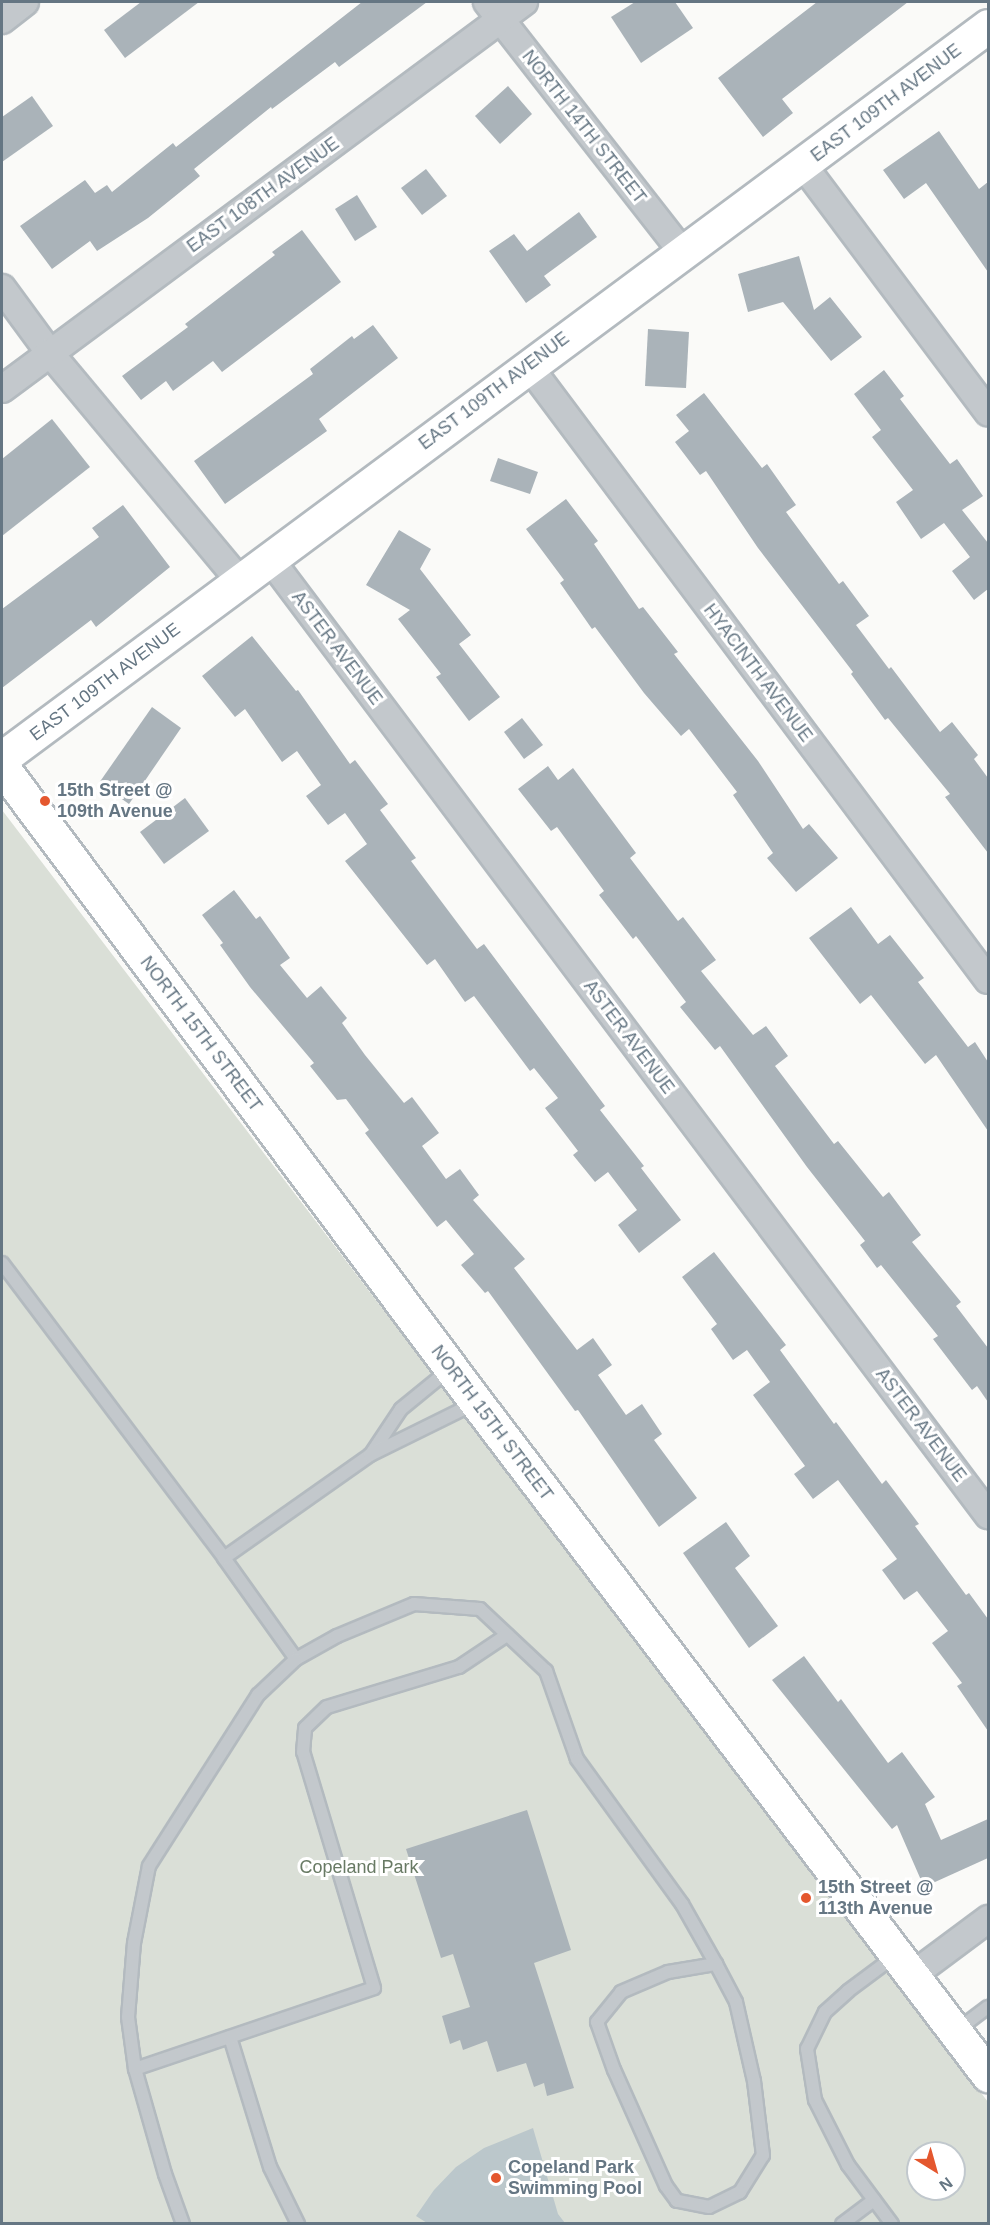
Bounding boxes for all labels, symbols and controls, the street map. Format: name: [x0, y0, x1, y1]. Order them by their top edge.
street label: EAST 109TH AVENUE: [806, 39, 966, 167]
street label: NORTH 14TH STREET: [517, 46, 651, 208]
street label: EAST 108TH AVENUE: [182, 132, 344, 258]
street label: EAST 109TH AVENUE: [414, 327, 574, 455]
street label: ASTER AVENUE: [287, 587, 387, 709]
street label: HYACINTH AVENUE: [699, 599, 817, 747]
street label: EAST 109TH AVENUE: [25, 618, 185, 746]
place label: 15th Street @ 109th Avenue: [57, 780, 173, 822]
marker: 15th Street @ 109th Avenue: [38, 794, 52, 808]
street label: NORTH 15TH STREET: [136, 952, 266, 1116]
street label: ASTER AVENUE: [579, 976, 679, 1098]
street label: NORTH 15TH STREET: [427, 1341, 557, 1505]
street label: ASTER AVENUE: [871, 1364, 971, 1486]
park label: Copeland Park: [299, 1856, 419, 1878]
place label: 15th Street @ 113th Avenue: [818, 1877, 934, 1920]
marker: 15th Street @ 113th Avenue: [799, 1891, 813, 1905]
north arrow: [906, 2141, 966, 2201]
place label: Copeland Park Swimming Pool: [508, 2157, 642, 2200]
marker: Copeland Park Swimming Pool: [489, 2171, 503, 2185]
text: N: [936, 2174, 956, 2194]

